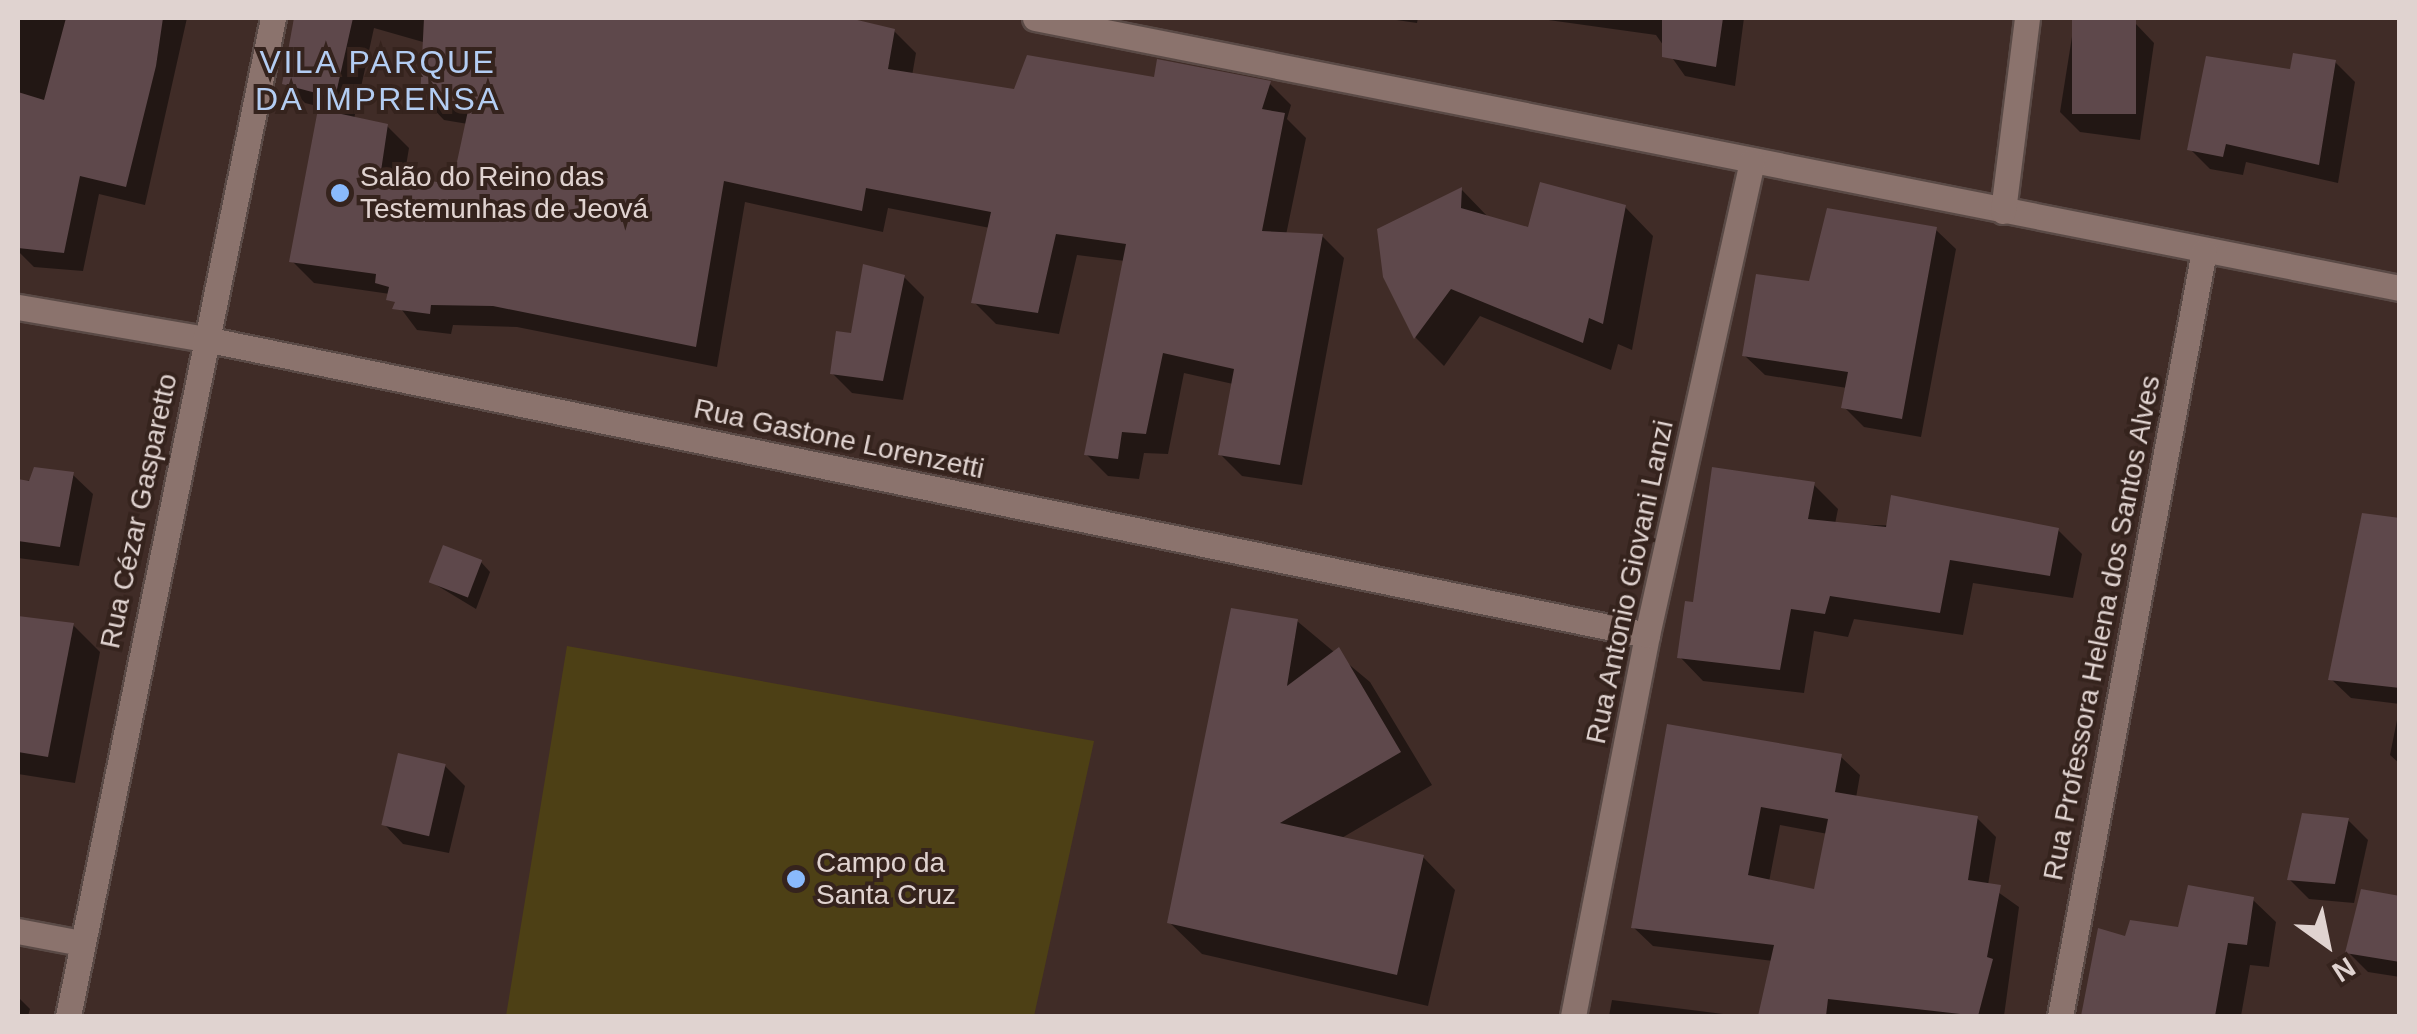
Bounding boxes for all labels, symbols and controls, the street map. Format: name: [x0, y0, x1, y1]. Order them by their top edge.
district label: VILA PARQUE DA IMPRENSA: [254, 44, 502, 119]
place label: Salão do Reino das Testemunhas de Jeová: [360, 160, 648, 226]
marker: Salão do Reino das Testemunhas de Jeová: [329, 182, 351, 204]
street label: Rua Cézar Gasparetto: [93, 370, 185, 652]
street label: Rua Professora Helena dos Santos Alves: [2036, 372, 2168, 884]
street label: Rua Gastone Lorenzetti: [691, 392, 987, 486]
street label: Rua Antonio Giovani Lanzi: [1579, 416, 1681, 748]
place label: Campo da Santa Cruz: [816, 846, 956, 912]
marker: Campo da Santa Cruz: [785, 868, 807, 890]
north arrow: [2277, 894, 2377, 994]
text: N: [2327, 951, 2361, 988]

